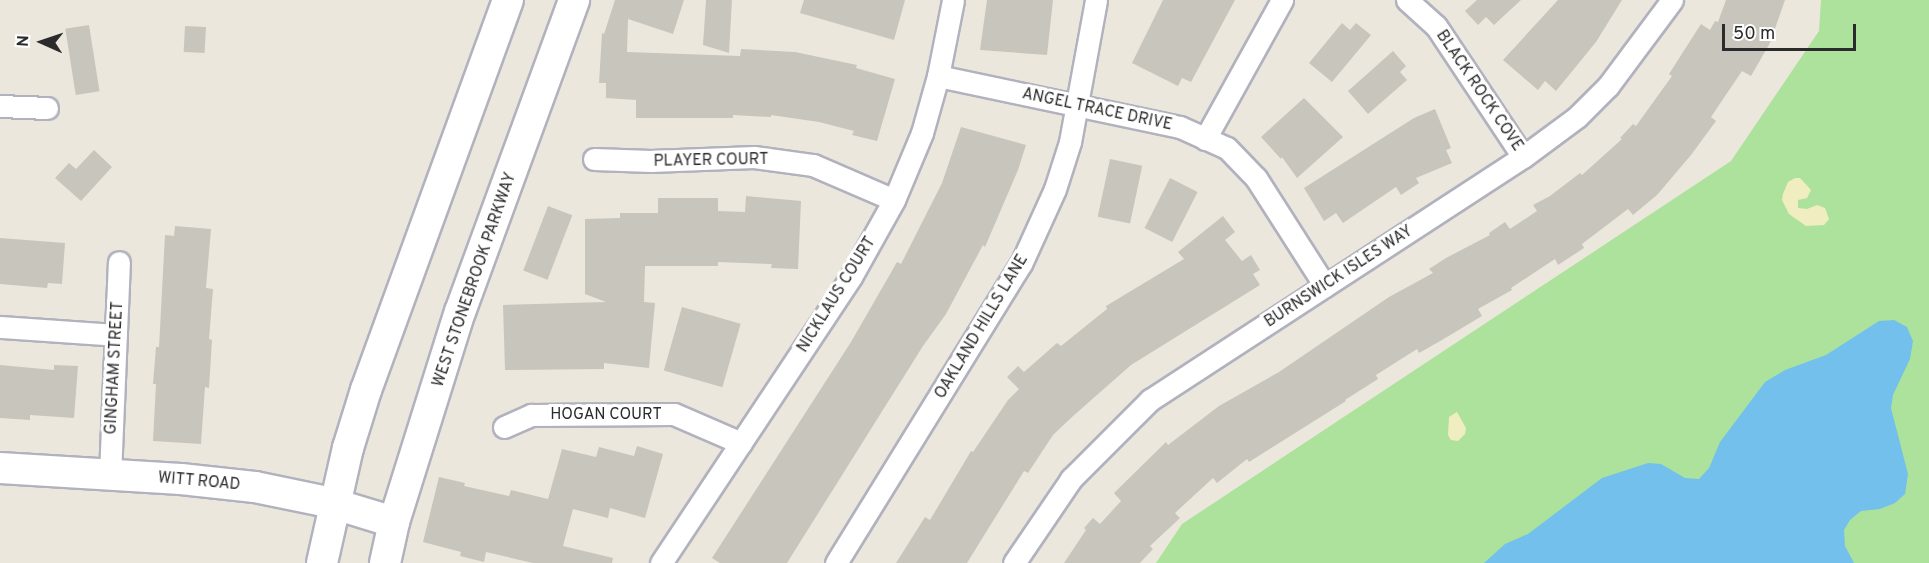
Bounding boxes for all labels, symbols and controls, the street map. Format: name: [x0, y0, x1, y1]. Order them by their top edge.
north arrow: [12, 12, 72, 72]
scale bar: [1725, 12, 1858, 50]
text: 50 m: [1733, 23, 1775, 46]
street label: BLACK ROCK COVE: [1431, 27, 1527, 155]
text: N: [14, 35, 34, 47]
street label: ANGEL TRACE DRIVE: [1020, 85, 1174, 135]
street label: PLAYER COURT: [653, 150, 769, 172]
street label: WEST STONEBROOK PARKWAY: [429, 170, 521, 390]
street label: BURNSWICK ISLES WAY: [1261, 222, 1417, 332]
street label: NICKLAUS COURT: [794, 234, 880, 356]
street label: OAKLAND HILLS LANE: [931, 251, 1033, 403]
street label: GINGHAM STREET: [102, 301, 128, 435]
street label: HOGAN COURT: [550, 405, 662, 425]
street label: WITT ROAD: [157, 469, 241, 495]

